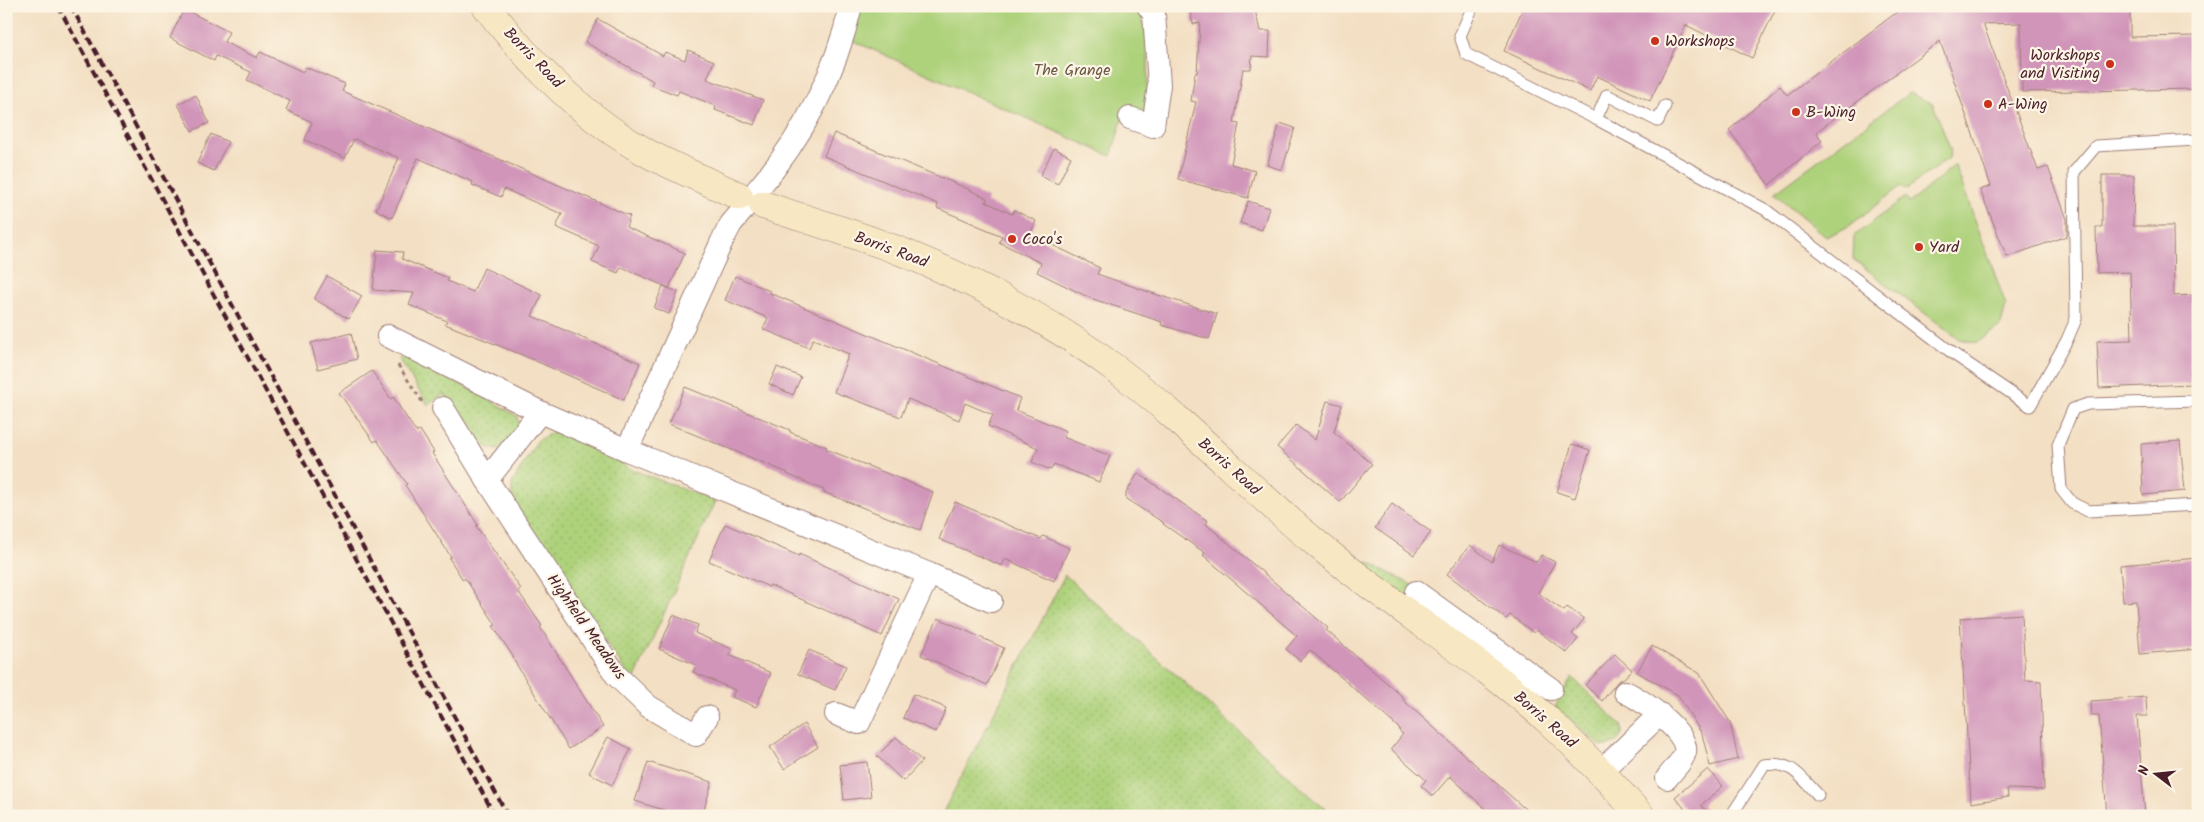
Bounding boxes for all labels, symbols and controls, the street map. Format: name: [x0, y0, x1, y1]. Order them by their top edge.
street label: Borris Road: [497, 22, 569, 95]
place label: Workshops: [1665, 29, 1735, 54]
marker: Workshops: [1649, 35, 1661, 47]
place label: Workshops and Visiting: [2020, 43, 2100, 86]
park label: The Grange: [1034, 58, 1110, 83]
marker: Workshops and Visiting: [2104, 58, 2116, 70]
place label: A-Wing: [1998, 92, 2048, 117]
marker: A-Wing: [1982, 98, 1994, 110]
place label: B-Wing: [1806, 100, 1856, 125]
marker: B-Wing: [1790, 106, 1802, 118]
street label: Borris Road: [850, 225, 932, 275]
place label: Coco's: [1022, 227, 1063, 252]
marker: Coco's: [1006, 233, 1018, 245]
place label: Yard: [1929, 235, 1960, 260]
marker: Yard: [1913, 241, 1925, 253]
street label: Borris Road: [1192, 432, 1267, 503]
street label: Highfield Meadows: [540, 569, 632, 685]
street label: Borris Road: [1508, 685, 1583, 755]
north arrow: [2132, 750, 2182, 800]
text: N: [2133, 763, 2156, 778]

